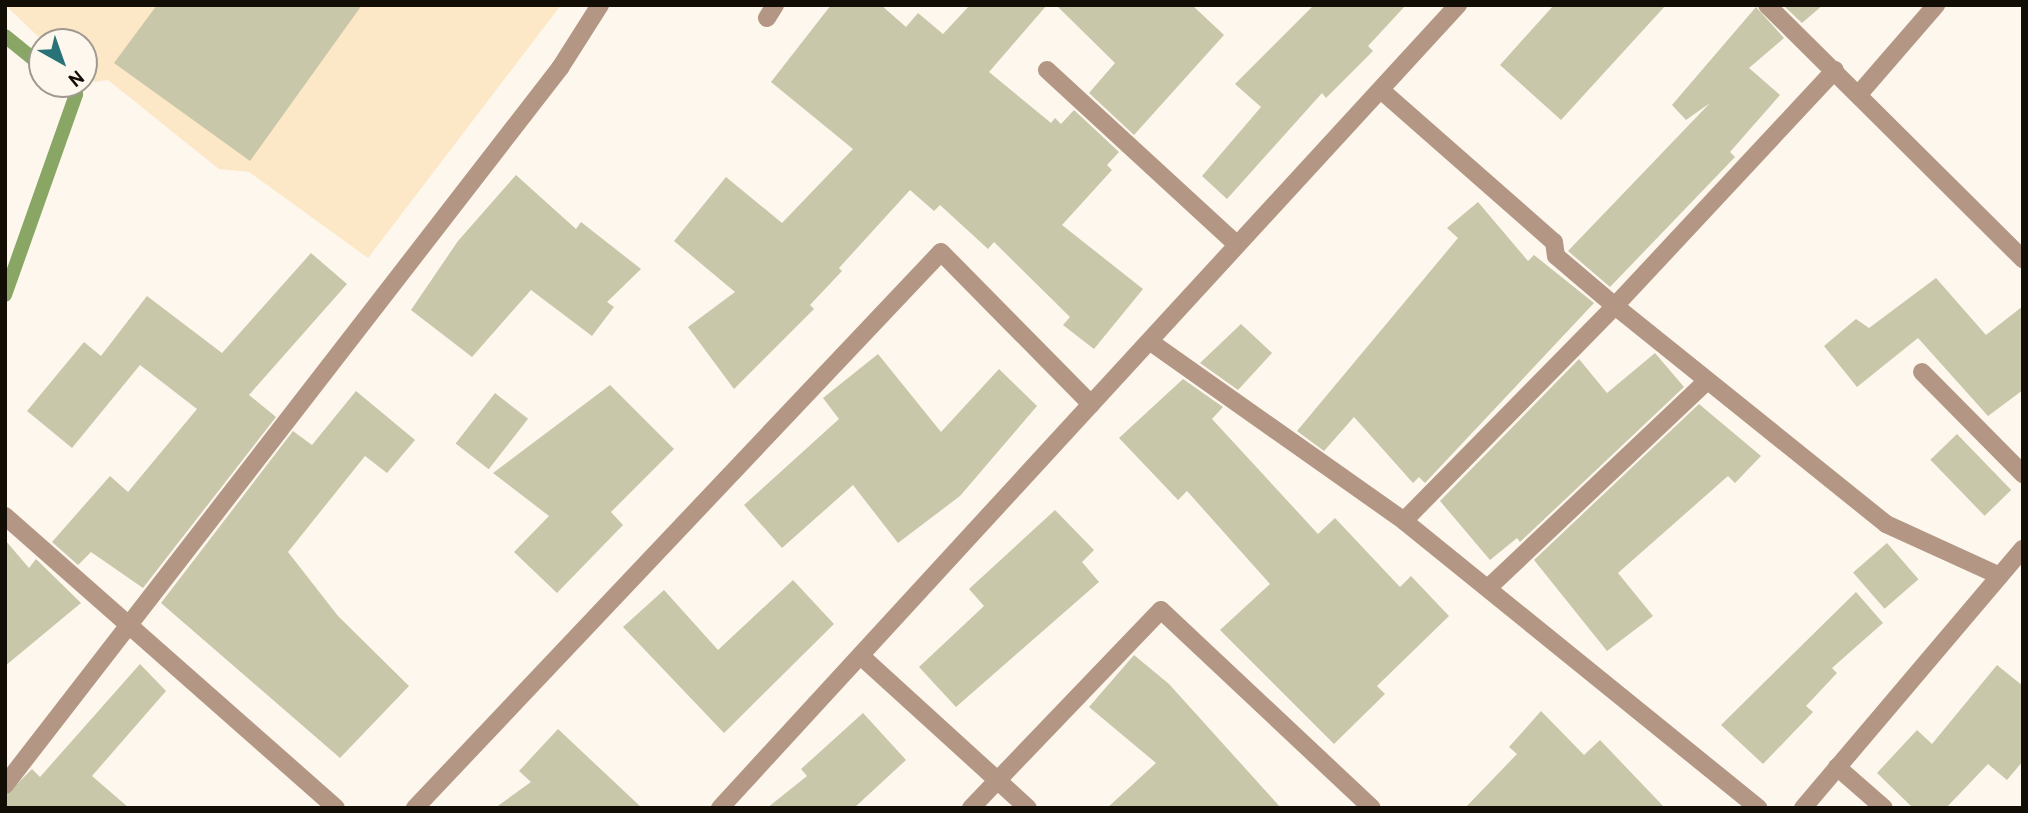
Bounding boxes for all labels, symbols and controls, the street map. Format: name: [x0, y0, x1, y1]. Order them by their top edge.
north arrow: [28, 28, 98, 98]
text: N: [62, 64, 88, 91]

